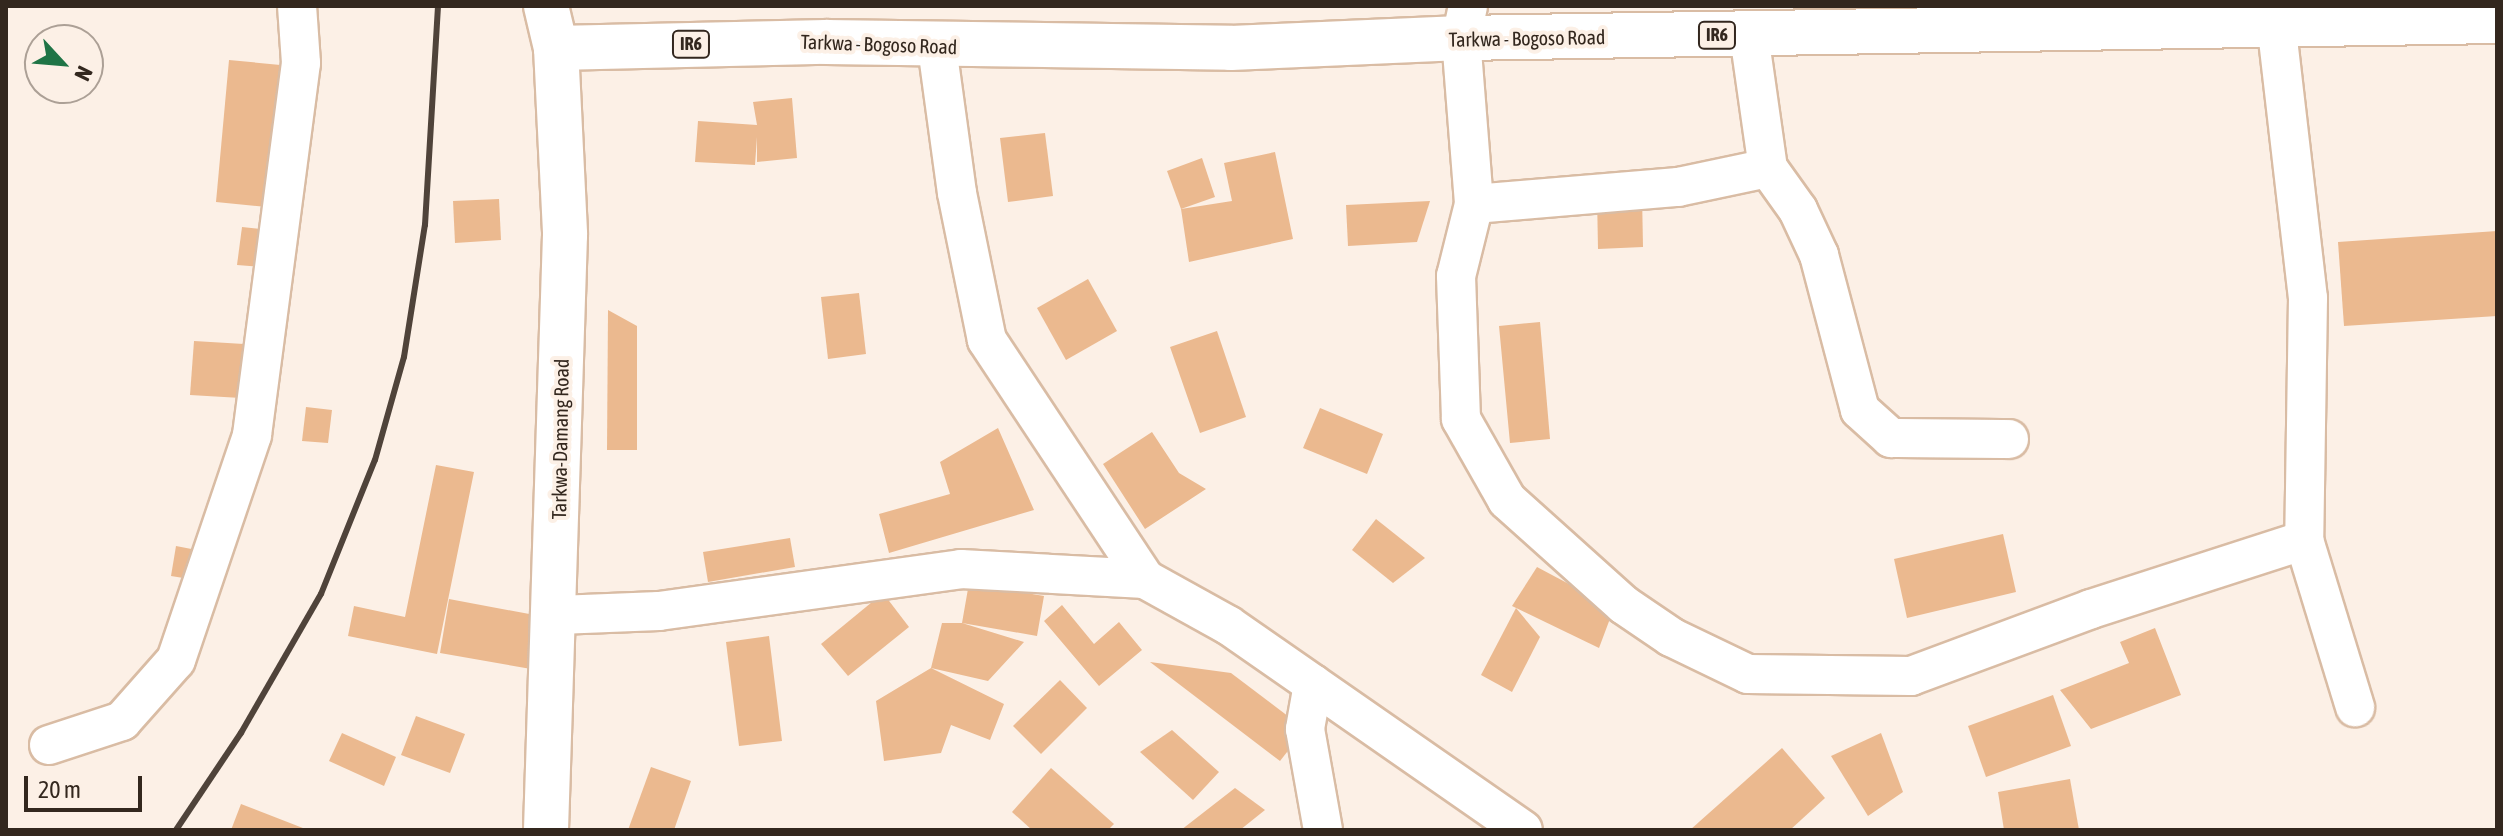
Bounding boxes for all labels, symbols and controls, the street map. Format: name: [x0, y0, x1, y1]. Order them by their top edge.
road number: IR6: [1697, 21, 1737, 49]
north arrow: [24, 24, 104, 104]
street label: Tarkwa - Bogoso Road: [1448, 25, 1606, 51]
street label: Tarkwa - Bogoso Road: [800, 29, 958, 59]
road number: IR6: [671, 30, 711, 58]
text: N: [69, 62, 98, 85]
street label: Tarkwa-Damang Road: [547, 358, 573, 520]
scale bar: [28, 760, 146, 810]
text: 20 m: [38, 776, 81, 803]

